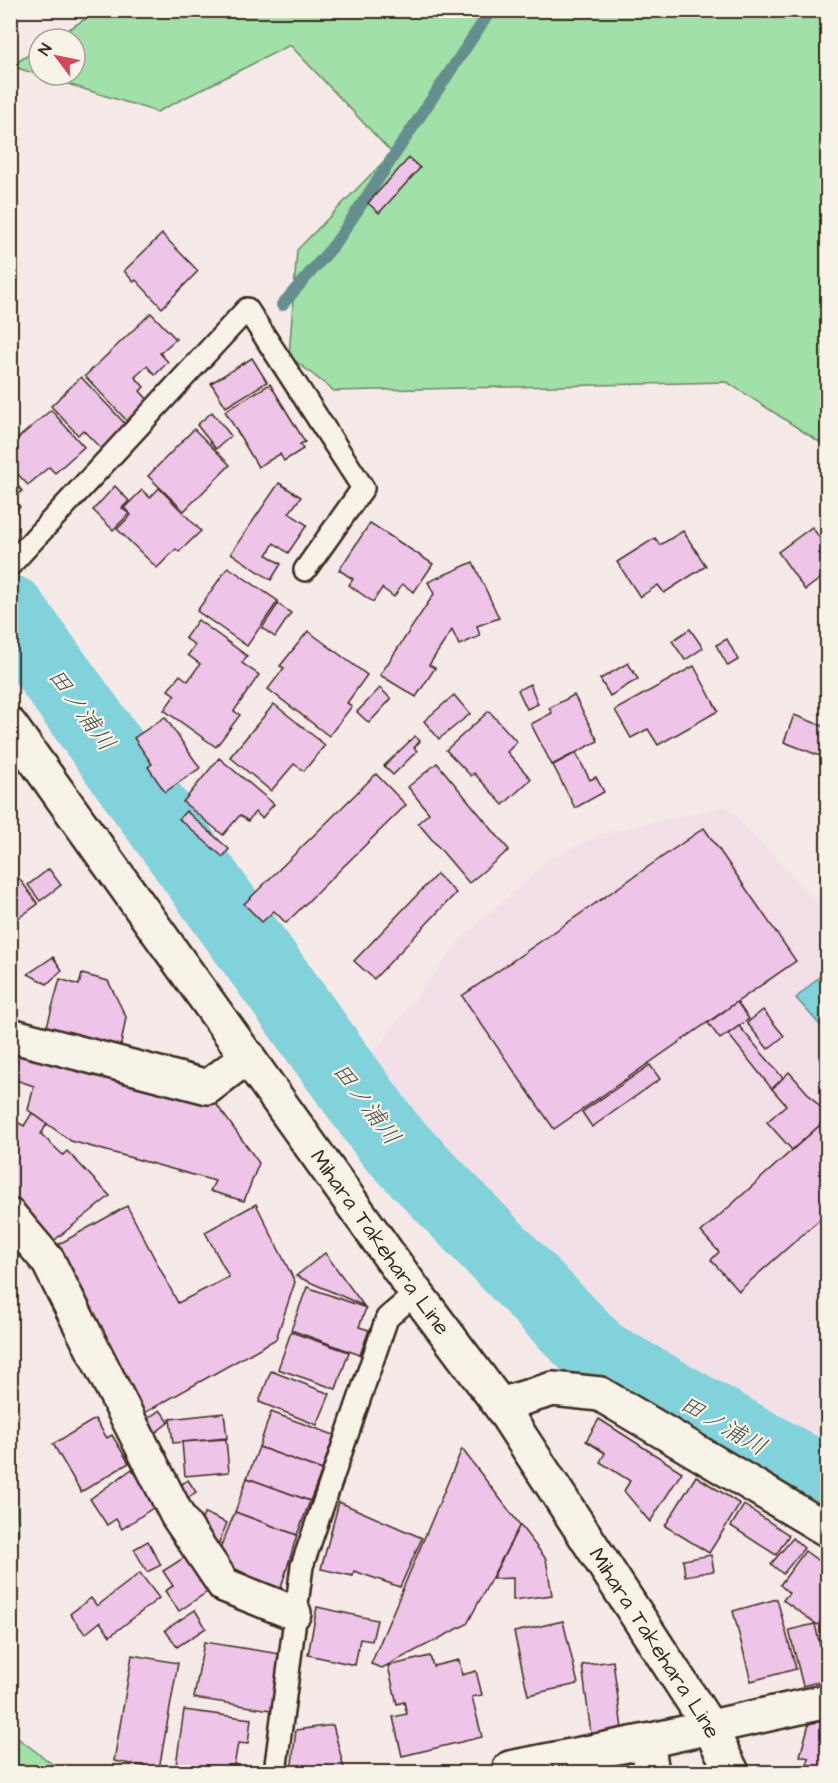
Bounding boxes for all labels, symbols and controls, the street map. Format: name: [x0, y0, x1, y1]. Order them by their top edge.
north arrow: [27, 27, 87, 87]
text: N: [33, 39, 57, 60]
water label: 田ノ浦川: [39, 661, 123, 759]
water label: 田ノ浦川: [324, 1055, 408, 1153]
street label: Mihara Takehara Line: [303, 1143, 458, 1341]
water label: 田ノ浦川: [673, 1387, 773, 1465]
street label: Mihara Takehara Line: [581, 1541, 728, 1744]

